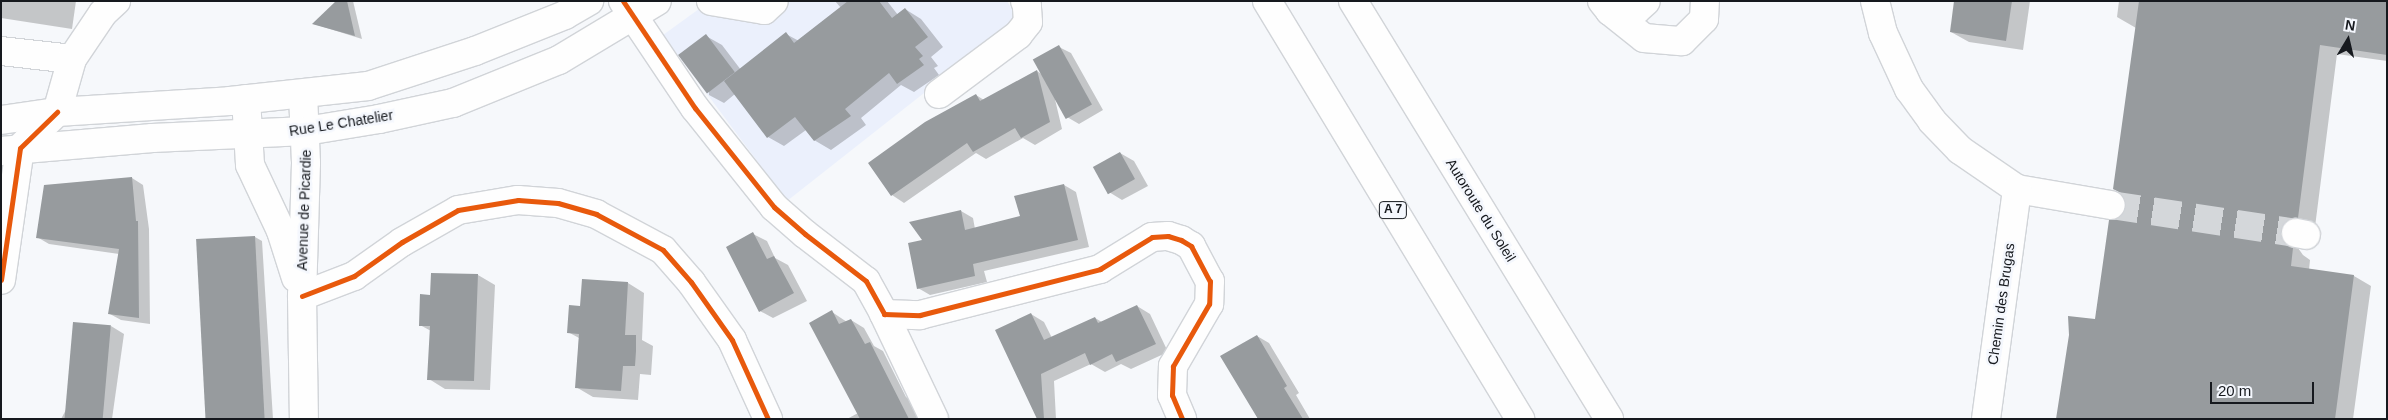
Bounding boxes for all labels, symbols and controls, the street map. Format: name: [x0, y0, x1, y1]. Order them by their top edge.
north arrow: [2323, 15, 2373, 65]
text: N: [2344, 16, 2357, 34]
street label: Rue Le Chatelier: [288, 106, 394, 140]
street label: Avenue de Picardie: [293, 149, 315, 271]
street label: Autoroute du Soleil: [1443, 155, 1519, 265]
road number: A 7: [1378, 200, 1408, 220]
street label: Chemin des Brugas: [1984, 242, 2018, 366]
scale bar: [2213, 372, 2317, 404]
text: 20 m: [2218, 382, 2251, 399]

